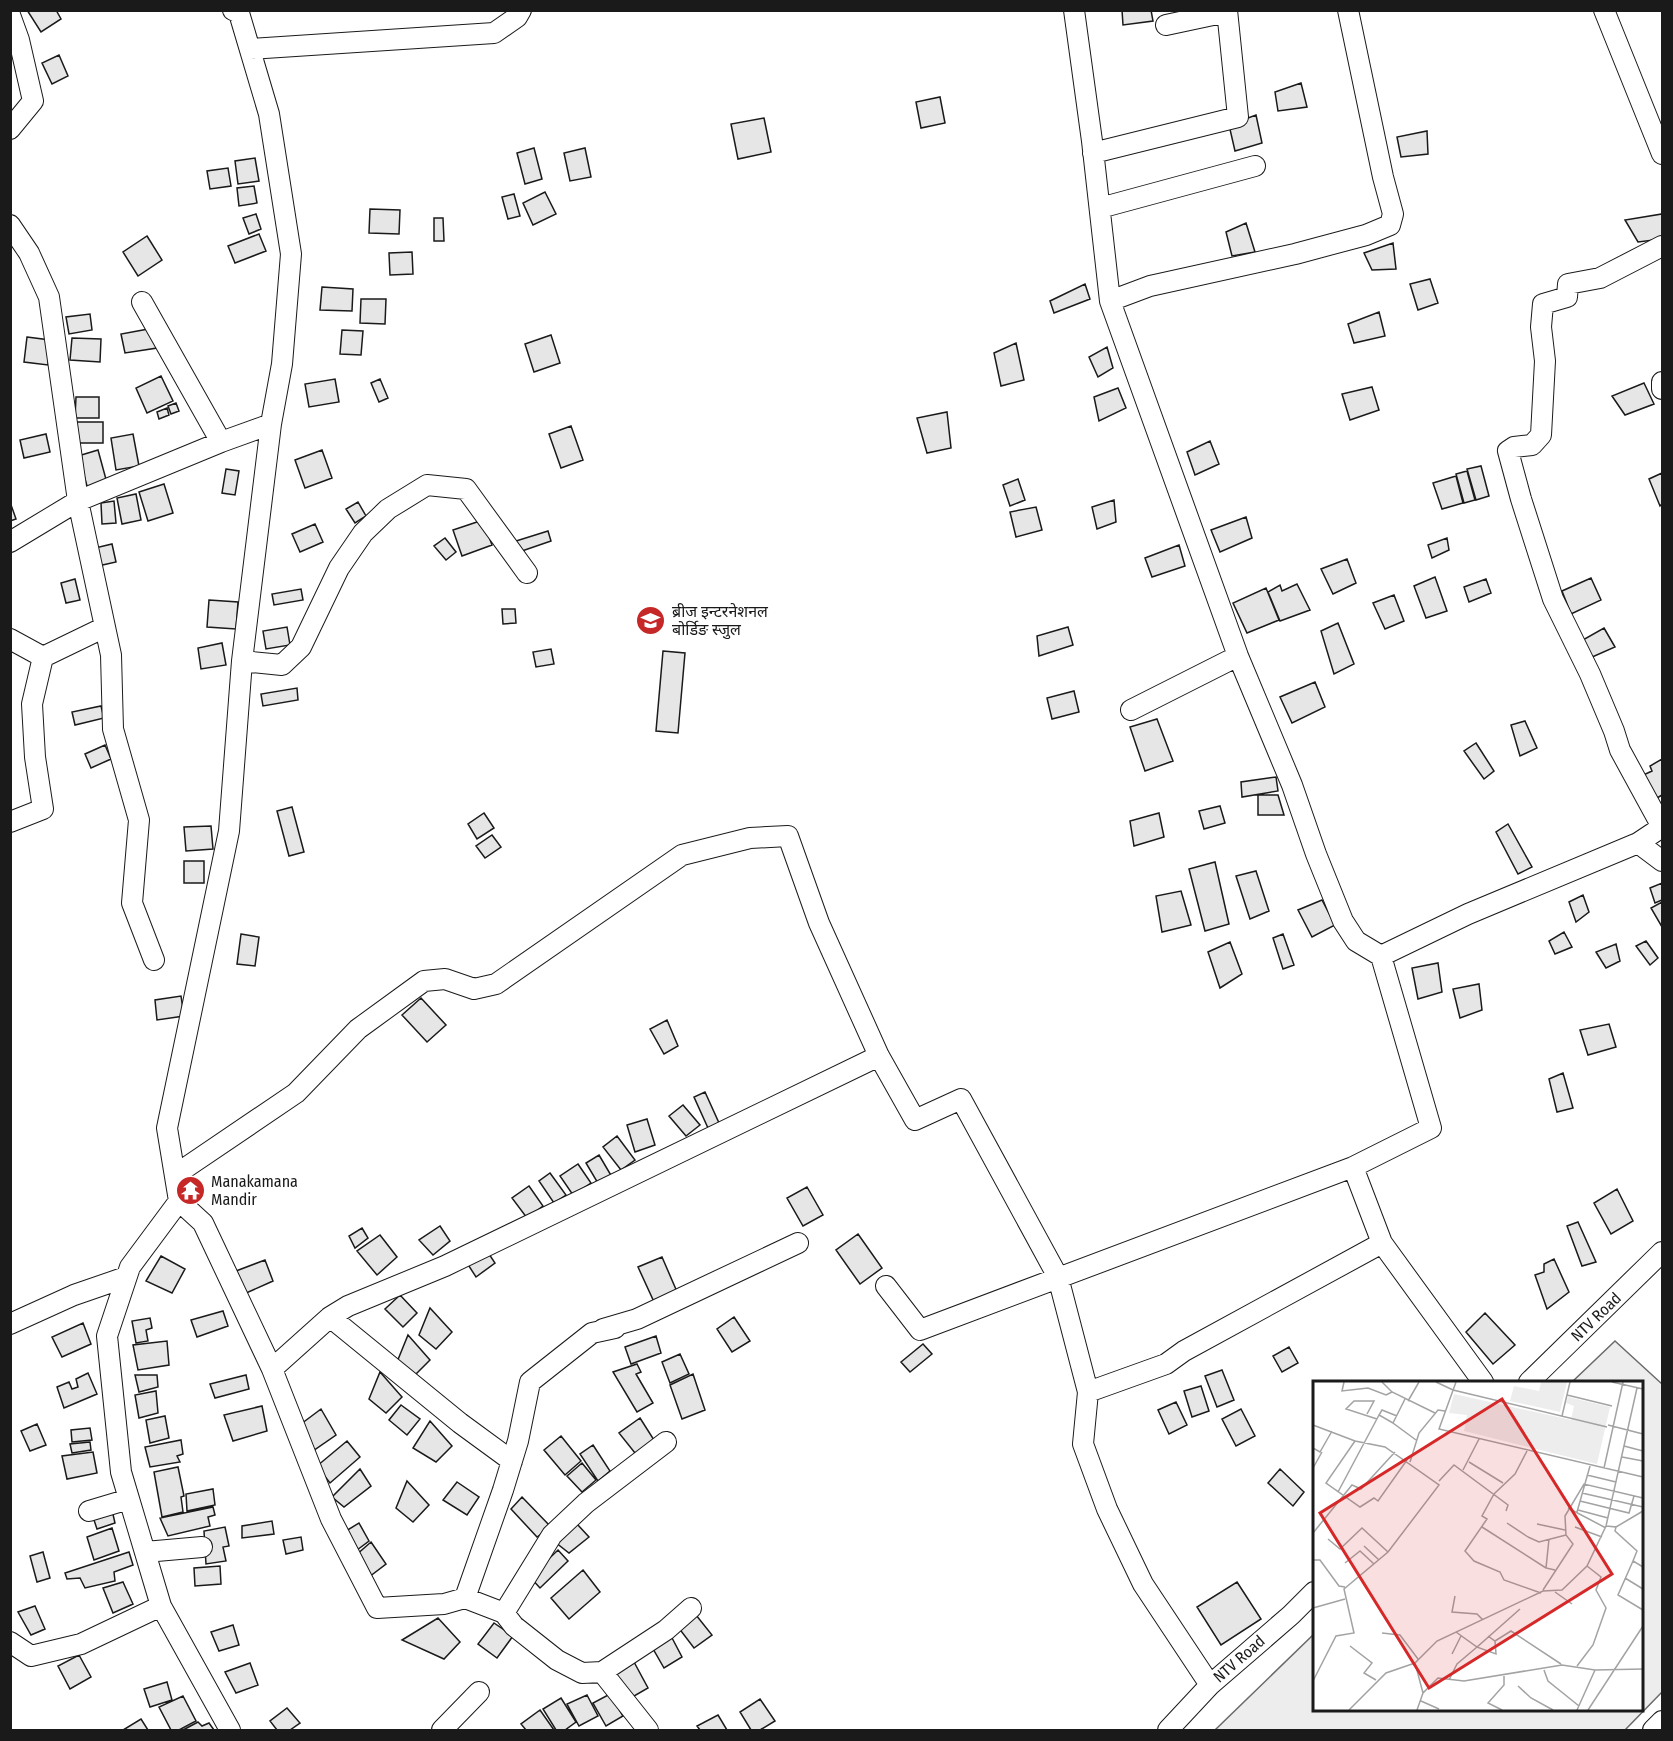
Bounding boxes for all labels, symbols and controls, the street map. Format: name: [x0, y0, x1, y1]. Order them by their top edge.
place label: ब्रीज इन्टरनेशनल बोर्डिङ स्जुल: [672, 602, 769, 640]
school or university icon: ब्रीज इन्टरनेशनल बोर्डिङ स्जुल: [635, 604, 667, 636]
place label: Manakamana Mandir: [211, 1172, 298, 1209]
temple icon: Manakamana Mandir: [174, 1174, 206, 1206]
street label: NTV Road: [1567, 1289, 1625, 1345]
inset map: [1313, 1381, 1643, 1711]
street label: NTV Road: [1209, 1631, 1269, 1687]

